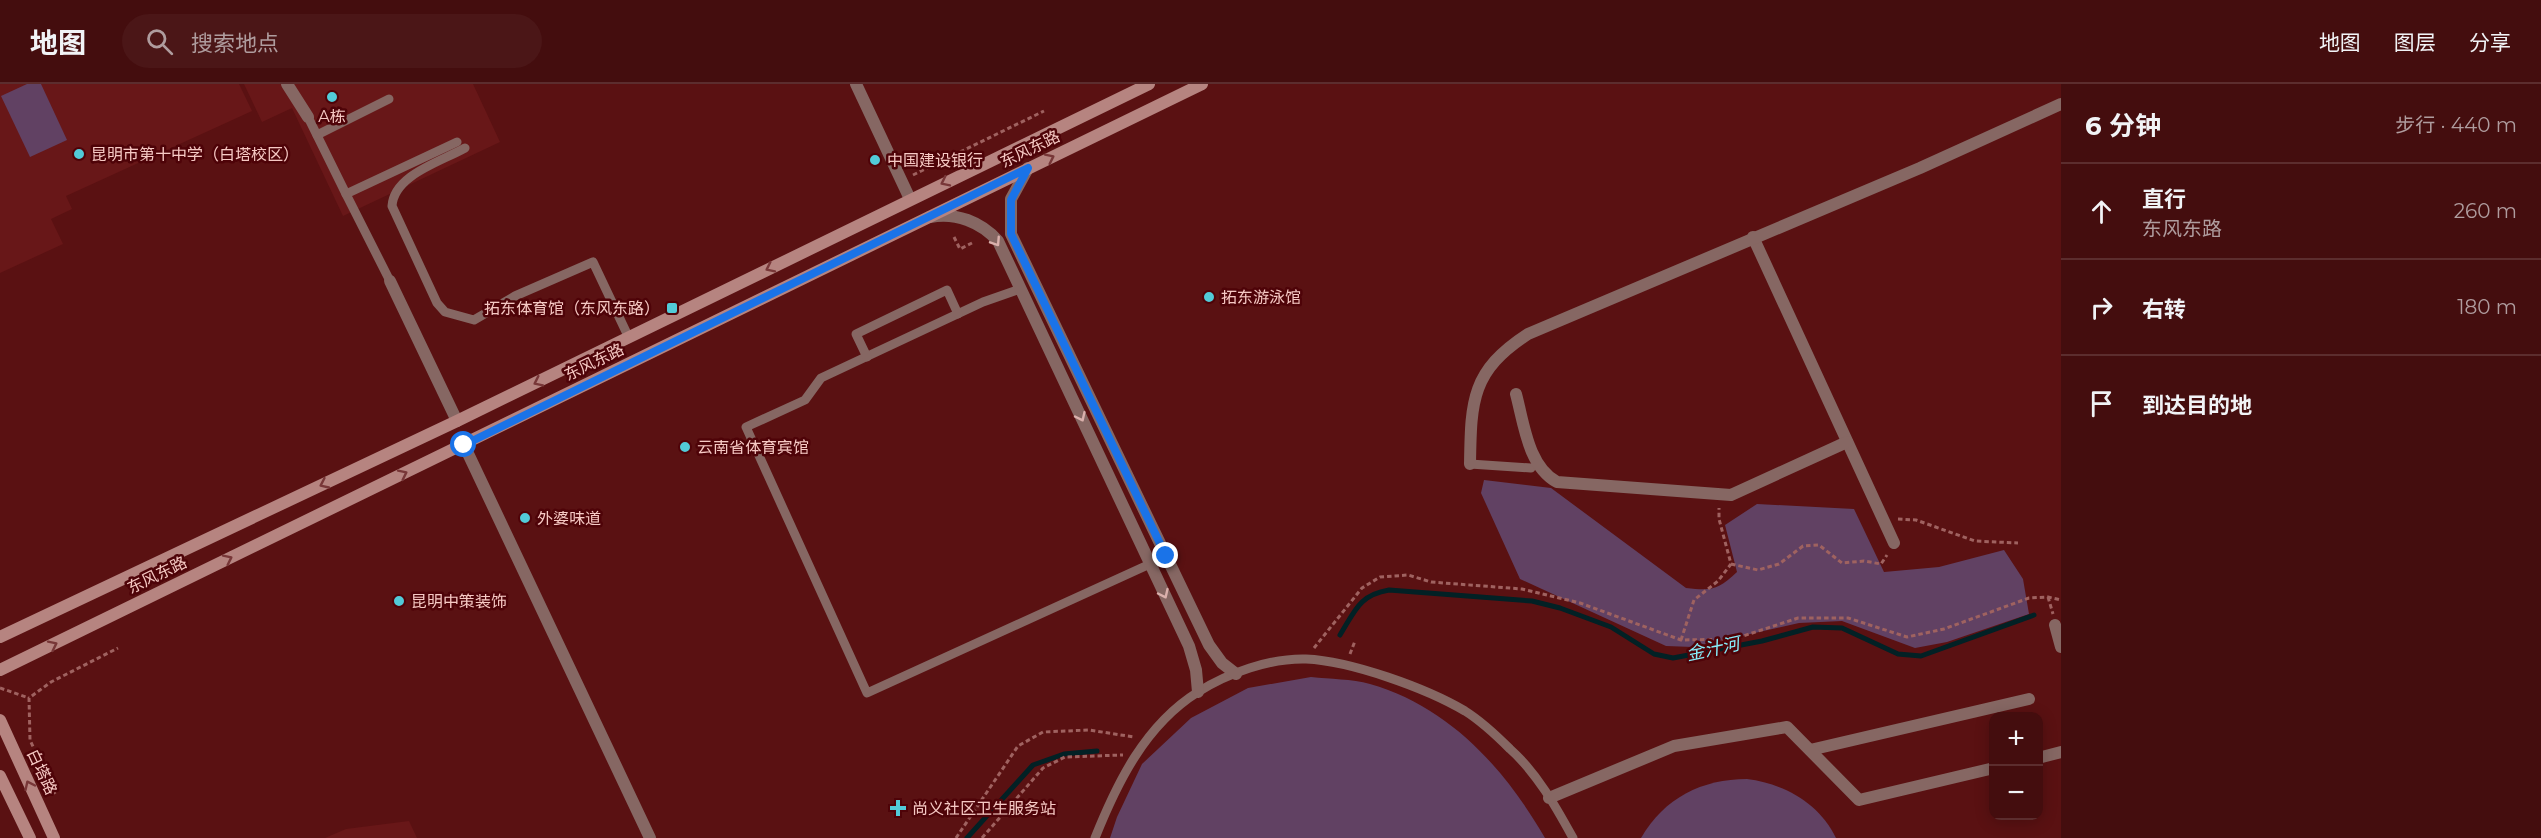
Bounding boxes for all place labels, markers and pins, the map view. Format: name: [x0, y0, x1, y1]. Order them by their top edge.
marker: A栋: [325, 90, 339, 104]
place label: A栋: [318, 107, 346, 126]
place label: 昆明市第十中学（白塔校区）: [91, 145, 299, 164]
marker: 昆明市第十中学（白塔校区）: [72, 147, 86, 161]
place label: 中国建设银行: [887, 151, 983, 170]
marker: 中国建设银行: [868, 153, 882, 167]
place label: 拓东游泳馆: [1221, 288, 1301, 307]
marker: 拓东游泳馆: [1202, 290, 1216, 304]
place label: 拓东体育馆（东风东路）: [484, 299, 660, 318]
marker: 拓东体育馆（东风东路）: [665, 301, 679, 315]
place label: 云南省体育宾馆: [697, 438, 809, 457]
marker: 云南省体育宾馆: [678, 440, 692, 454]
place label: 外婆味道: [537, 509, 601, 528]
marker: 外婆味道: [518, 511, 532, 525]
place label: 昆明中策装饰: [411, 592, 507, 611]
marker: 昆明中策装饰: [392, 594, 406, 608]
marker: 尚义社区卫生服务站: [889, 799, 907, 817]
place label: 尚义社区卫生服务站: [912, 799, 1056, 818]

